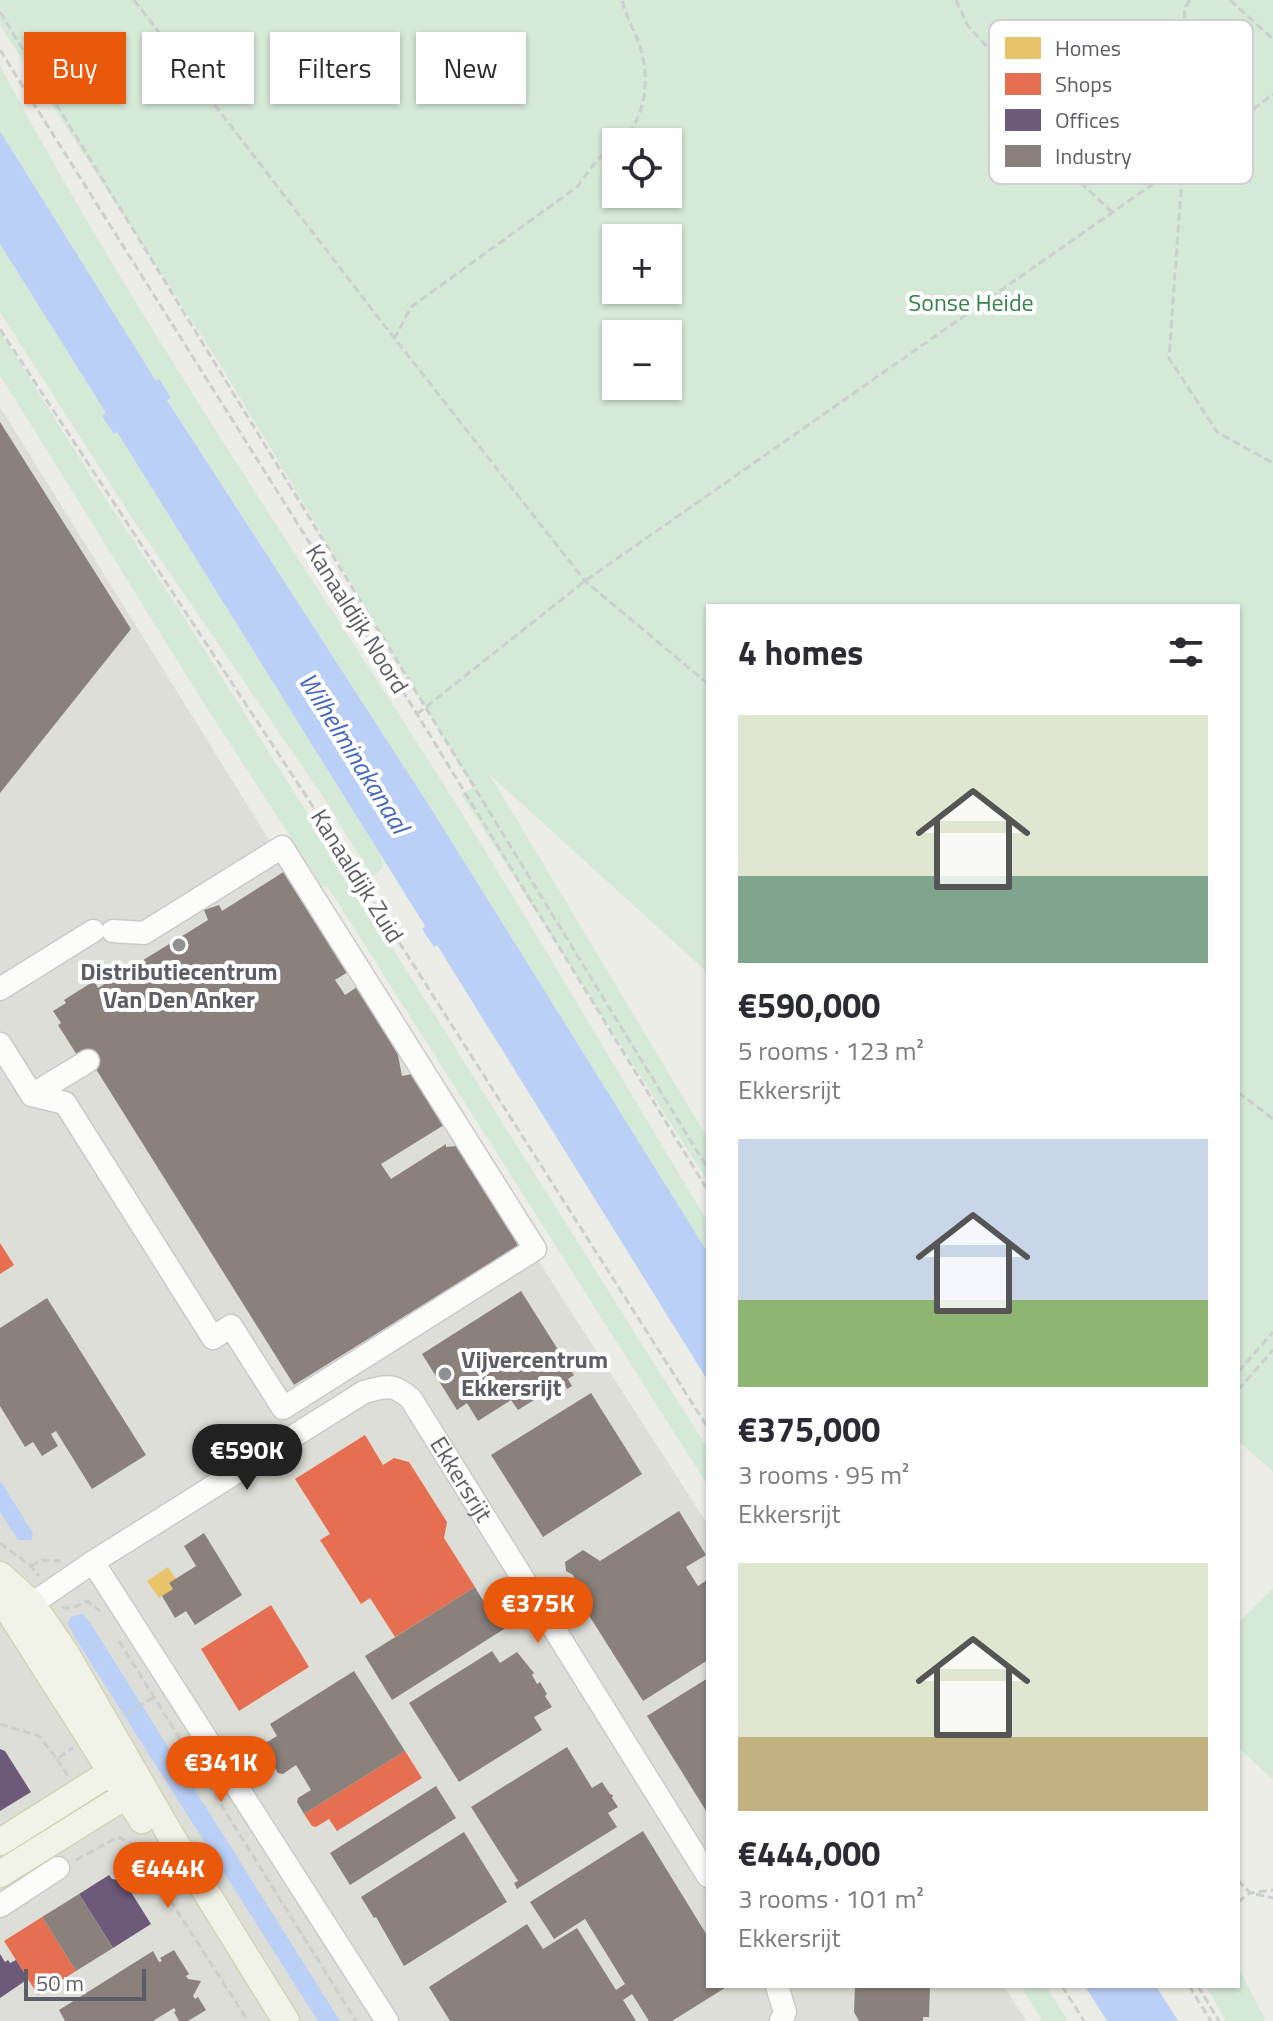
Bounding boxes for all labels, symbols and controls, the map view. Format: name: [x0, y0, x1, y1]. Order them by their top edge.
legend: [989, 20, 1253, 184]
text: Homes: [1055, 31, 1121, 65]
chip: Buy: [24, 32, 126, 104]
chip: Rent: [142, 32, 254, 104]
chip: Filters: [270, 32, 400, 104]
chip: New: [416, 32, 526, 104]
text: Shops: [1055, 67, 1112, 101]
text: Offices: [1055, 103, 1120, 137]
map controls: [602, 128, 682, 400]
button: locate: [602, 128, 682, 208]
text: Industry: [1055, 139, 1132, 173]
button: +: [602, 224, 682, 304]
park label: Sonse Heide: [908, 284, 1034, 320]
button: −: [602, 320, 682, 400]
street label: Kanaaldijk Noord: [297, 537, 418, 700]
text: 4 homes: [738, 626, 863, 678]
icon: filters: [1164, 630, 1208, 674]
water label: Wilhelminakanaal: [289, 665, 421, 844]
icon: home: [901, 767, 1045, 911]
street label: Kanaaldijk Zuid: [302, 802, 413, 949]
marker: Distributiecentrum Van Den Anker: [170, 936, 188, 954]
place label: Distributiecentrum Van Den Anker: [80, 953, 278, 1017]
text: €590,000: [738, 979, 880, 1031]
text: 5 rooms · 123 m²: [738, 1031, 924, 1070]
text: Ekkersrijt: [738, 1070, 841, 1109]
icon: home: [901, 1191, 1045, 1335]
place label: Vijvercentrum Ekkersrijt: [461, 1341, 608, 1405]
marker: Vijvercentrum Ekkersrijt: [436, 1365, 454, 1383]
text: €375,000: [738, 1403, 880, 1455]
pin: €590K: [191, 1424, 303, 1492]
street label: Ekkersrijt: [422, 1429, 503, 1529]
text: €590K: [210, 1430, 284, 1469]
text: 3 rooms · 95 m²: [738, 1455, 909, 1494]
text: Ekkersrijt: [738, 1494, 841, 1533]
pin: €375K: [482, 1577, 594, 1645]
text: €375K: [501, 1583, 575, 1622]
icon: home: [901, 1615, 1045, 1759]
pin: €341K: [165, 1736, 277, 1804]
text: €341K: [184, 1742, 258, 1781]
text: €444,000: [738, 1827, 880, 1879]
pin: €444K: [112, 1842, 224, 1910]
text: €444K: [131, 1848, 205, 1887]
text: 3 rooms · 101 m²: [738, 1879, 924, 1918]
text: Ekkersrijt: [738, 1918, 841, 1957]
scale bar: [24, 1965, 146, 2001]
text: 50 m: [36, 1966, 84, 2000]

